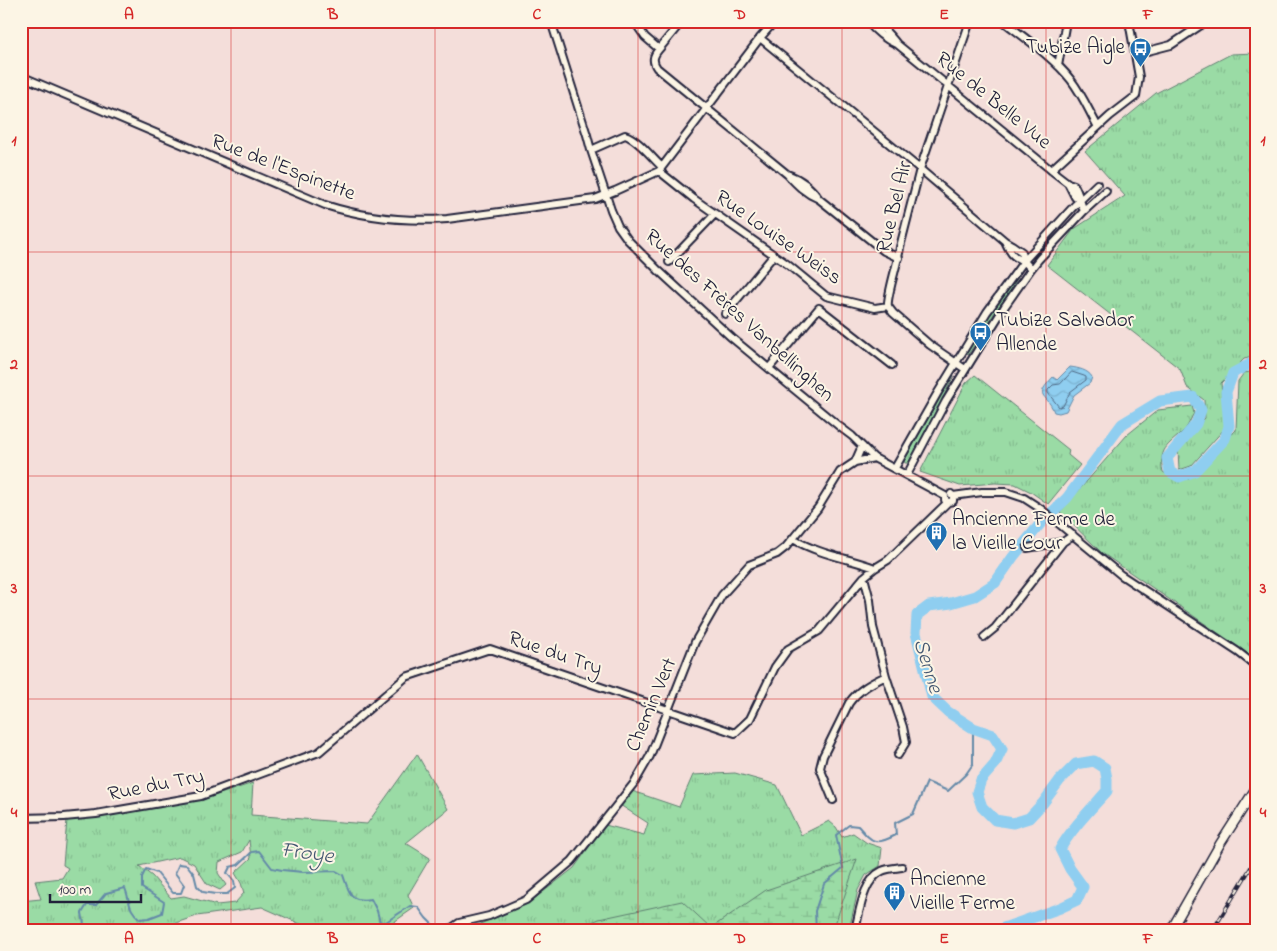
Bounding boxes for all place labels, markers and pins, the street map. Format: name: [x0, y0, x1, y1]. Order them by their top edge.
place label: Tubize Aigle: [1026, 33, 1126, 65]
bus stop icon: Tubize Aigle: [1129, 36, 1153, 67]
place label: Tubize Salvador Allende: [996, 306, 1135, 360]
bus stop icon: Tubize Salvador Allende: [968, 321, 992, 352]
place label: Ancienne Ferme de la Vieille Cour: [952, 505, 1115, 559]
building icon: Ancienne Ferme de la Vieille Cour: [924, 520, 948, 551]
place label: Ancienne Vieille Ferme: [909, 865, 1015, 919]
building icon: Ancienne Vieille Ferme: [882, 880, 906, 911]

